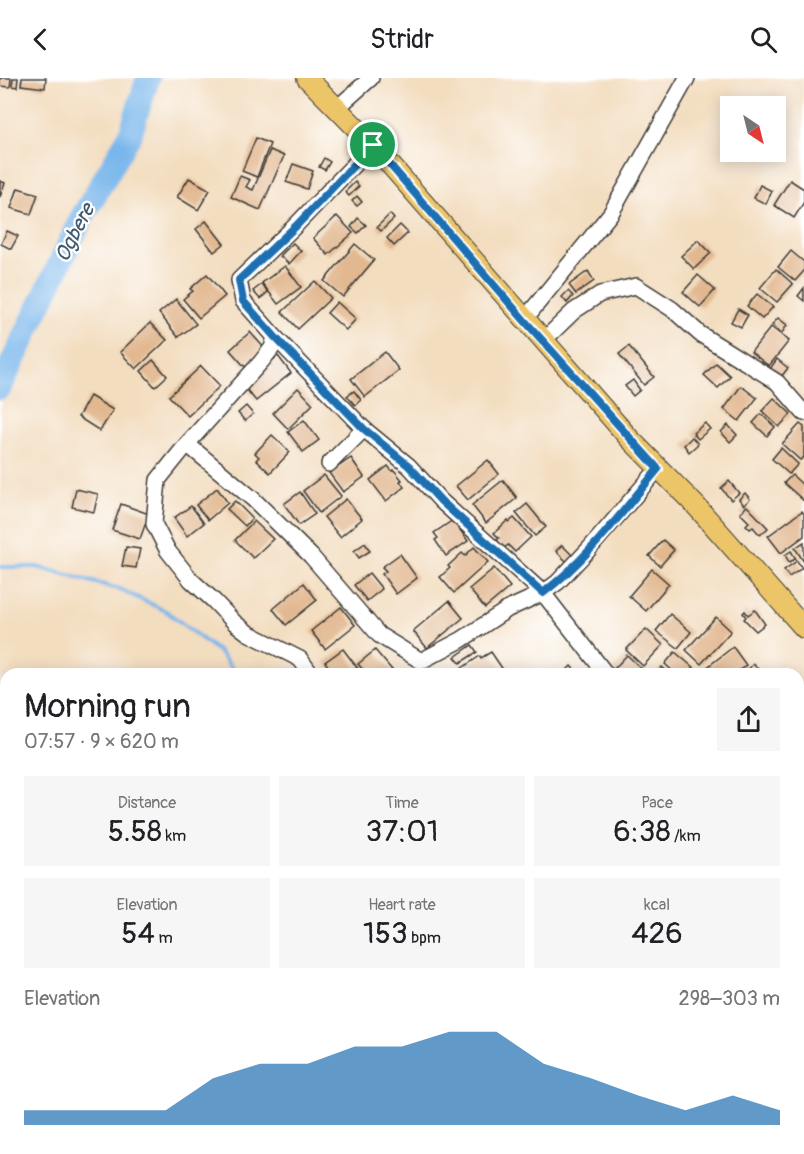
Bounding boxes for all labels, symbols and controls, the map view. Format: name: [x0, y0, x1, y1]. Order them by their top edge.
icon: back: [24, 23, 57, 56]
text: Stridr: [370, 23, 434, 56]
icon: search: [747, 23, 780, 56]
north arrow: [720, 96, 786, 162]
map controls: [720, 96, 786, 162]
pin: [347, 119, 398, 170]
icon: arrive: [356, 128, 389, 161]
water label: Ogbere: [49, 197, 102, 267]
text: Morning run: [24, 686, 191, 727]
button: share: [717, 688, 780, 751]
text: 07:57 · 9 × 620 m: [24, 729, 179, 754]
text: Distance: [118, 793, 176, 813]
text: Time: [385, 793, 419, 813]
text: Pace: [641, 793, 673, 813]
text: 5.58: [108, 813, 162, 850]
text: 37:01: [366, 813, 438, 850]
text: 6:38: [613, 813, 671, 850]
text: km: [162, 826, 186, 846]
text: /km: [671, 826, 701, 846]
text: Elevation: [117, 895, 177, 915]
text: Heart rate: [368, 895, 436, 915]
text: kcal: [644, 895, 670, 915]
text: 54: [121, 915, 155, 952]
text: 153: [363, 915, 408, 952]
text: 426: [631, 915, 683, 952]
text: m: [155, 928, 173, 948]
text: bpm: [408, 928, 441, 948]
text: Elevation: [24, 986, 100, 1011]
text: 298–303 m: [679, 986, 780, 1011]

